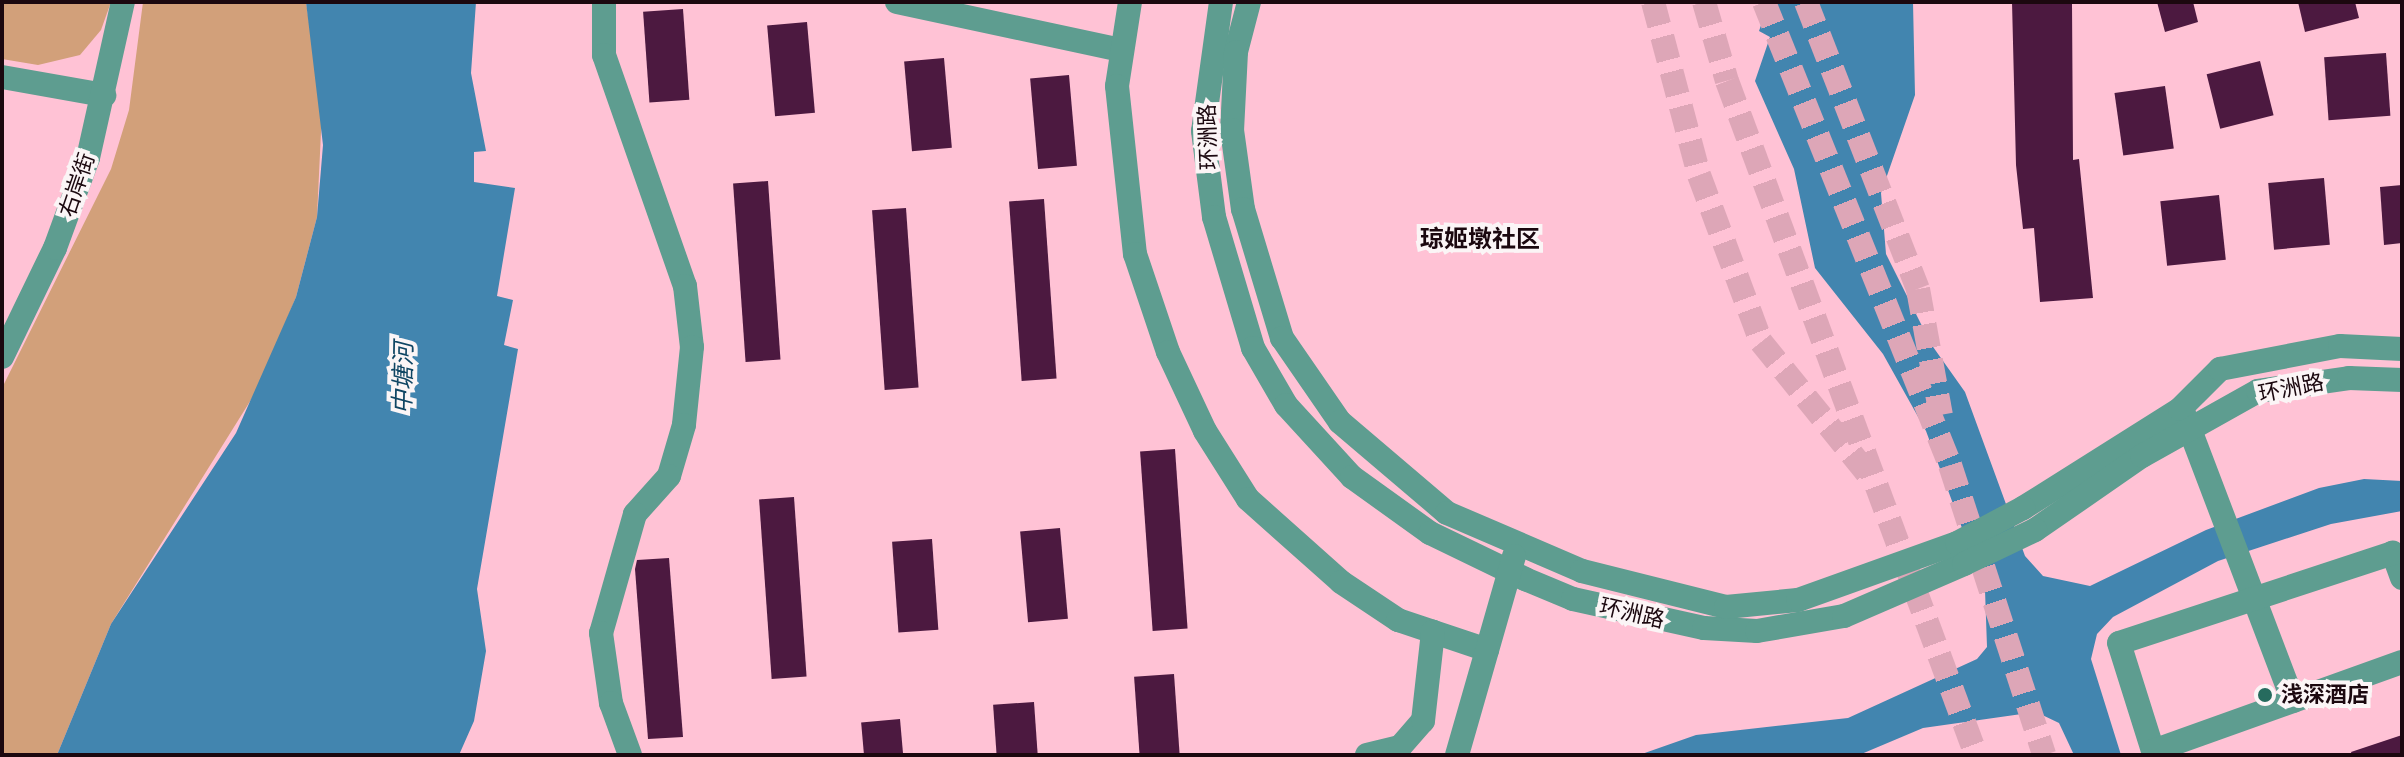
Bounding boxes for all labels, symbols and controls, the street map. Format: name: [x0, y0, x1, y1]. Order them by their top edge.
street label: 环洲路: [1194, 104, 1222, 170]
street label: 右岸街: [54, 150, 100, 220]
district label: 琼姬墩社区: [1420, 225, 1540, 253]
water label: 中塘河: [388, 342, 418, 414]
street label: 环洲路: [2256, 369, 2326, 407]
street label: 环洲路: [1597, 593, 1667, 633]
place label: 浅深酒店: [2281, 682, 2369, 708]
marker: 浅深酒店: [2256, 686, 2274, 704]

